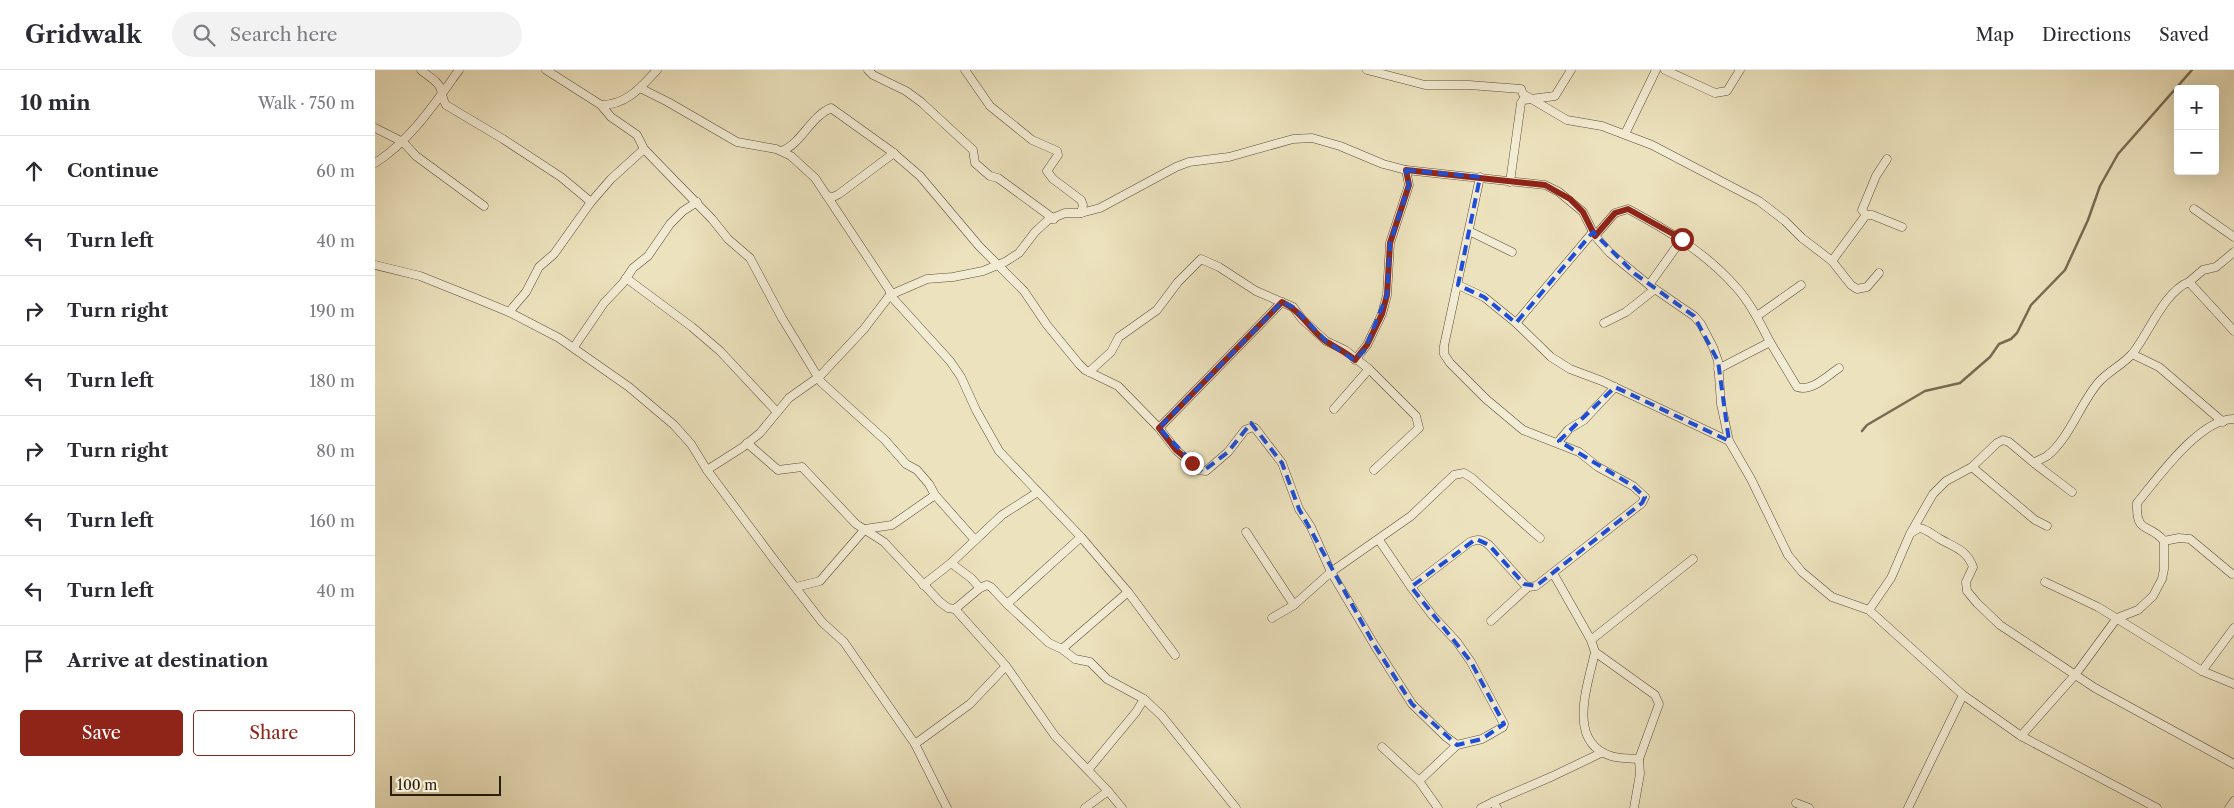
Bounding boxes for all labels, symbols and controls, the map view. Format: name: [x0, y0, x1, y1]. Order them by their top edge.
search box: [172, 12, 522, 57]
text: Gridwalk: [25, 20, 142, 49]
icon: search: [190, 21, 218, 49]
text: Search here: [230, 23, 338, 46]
text: Map: [1975, 24, 2014, 46]
text: Directions: [2042, 24, 2131, 46]
text: Saved: [2159, 24, 2209, 46]
map controls: [2174, 85, 2219, 175]
button: +: [2174, 85, 2219, 130]
text: 10 min: [20, 90, 91, 115]
text: Walk · 750 m: [258, 93, 355, 113]
button: −: [2174, 130, 2219, 175]
icon: ahead: [20, 157, 48, 185]
text: Continue: [67, 159, 159, 182]
text: 60 m: [316, 161, 355, 181]
icon: left: [20, 227, 48, 255]
route start: [1671, 228, 1694, 251]
text: Turn left: [67, 229, 154, 252]
text: 40 m: [316, 231, 355, 251]
icon: right: [20, 297, 48, 325]
text: Turn right: [67, 299, 168, 322]
text: 190 m: [310, 301, 355, 321]
icon: left: [20, 367, 48, 395]
text: Turn left: [67, 369, 154, 392]
text: 180 m: [309, 371, 355, 391]
icon: right: [20, 437, 48, 465]
text: Turn right: [67, 439, 168, 462]
text: 80 m: [316, 441, 355, 461]
route end: [1181, 452, 1204, 475]
icon: left: [20, 507, 48, 535]
text: Turn left: [67, 509, 154, 532]
text: 160 m: [310, 511, 355, 531]
icon: left: [20, 577, 48, 605]
text: Turn left: [67, 579, 154, 602]
text: 40 m: [316, 581, 355, 601]
icon: arrive: [20, 647, 48, 675]
text: Arrive at destination: [67, 649, 268, 672]
button: Save: [20, 710, 183, 756]
button: Share: [193, 710, 355, 756]
scale bar: [390, 773, 501, 796]
text: 100 m: [397, 776, 437, 794]

